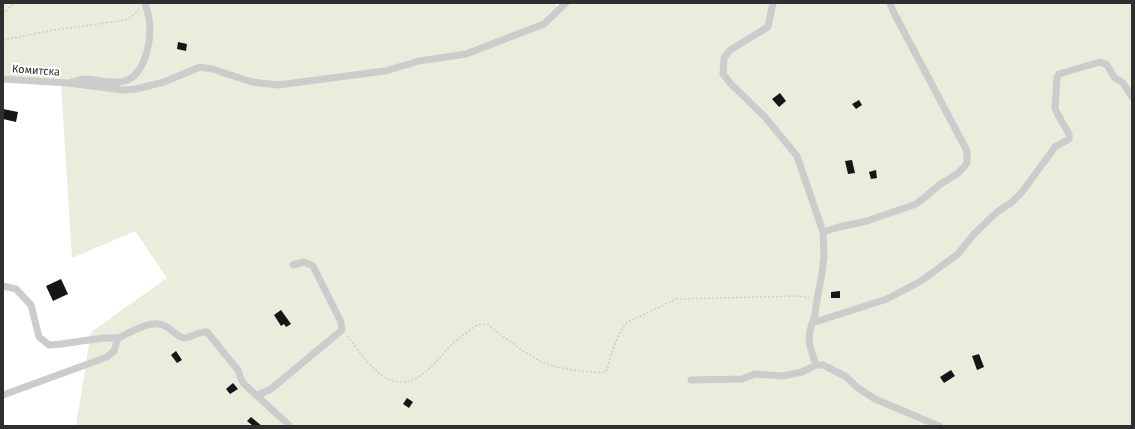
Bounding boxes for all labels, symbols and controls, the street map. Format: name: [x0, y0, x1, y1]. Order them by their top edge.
street label: Комитска: [11, 62, 60, 79]

